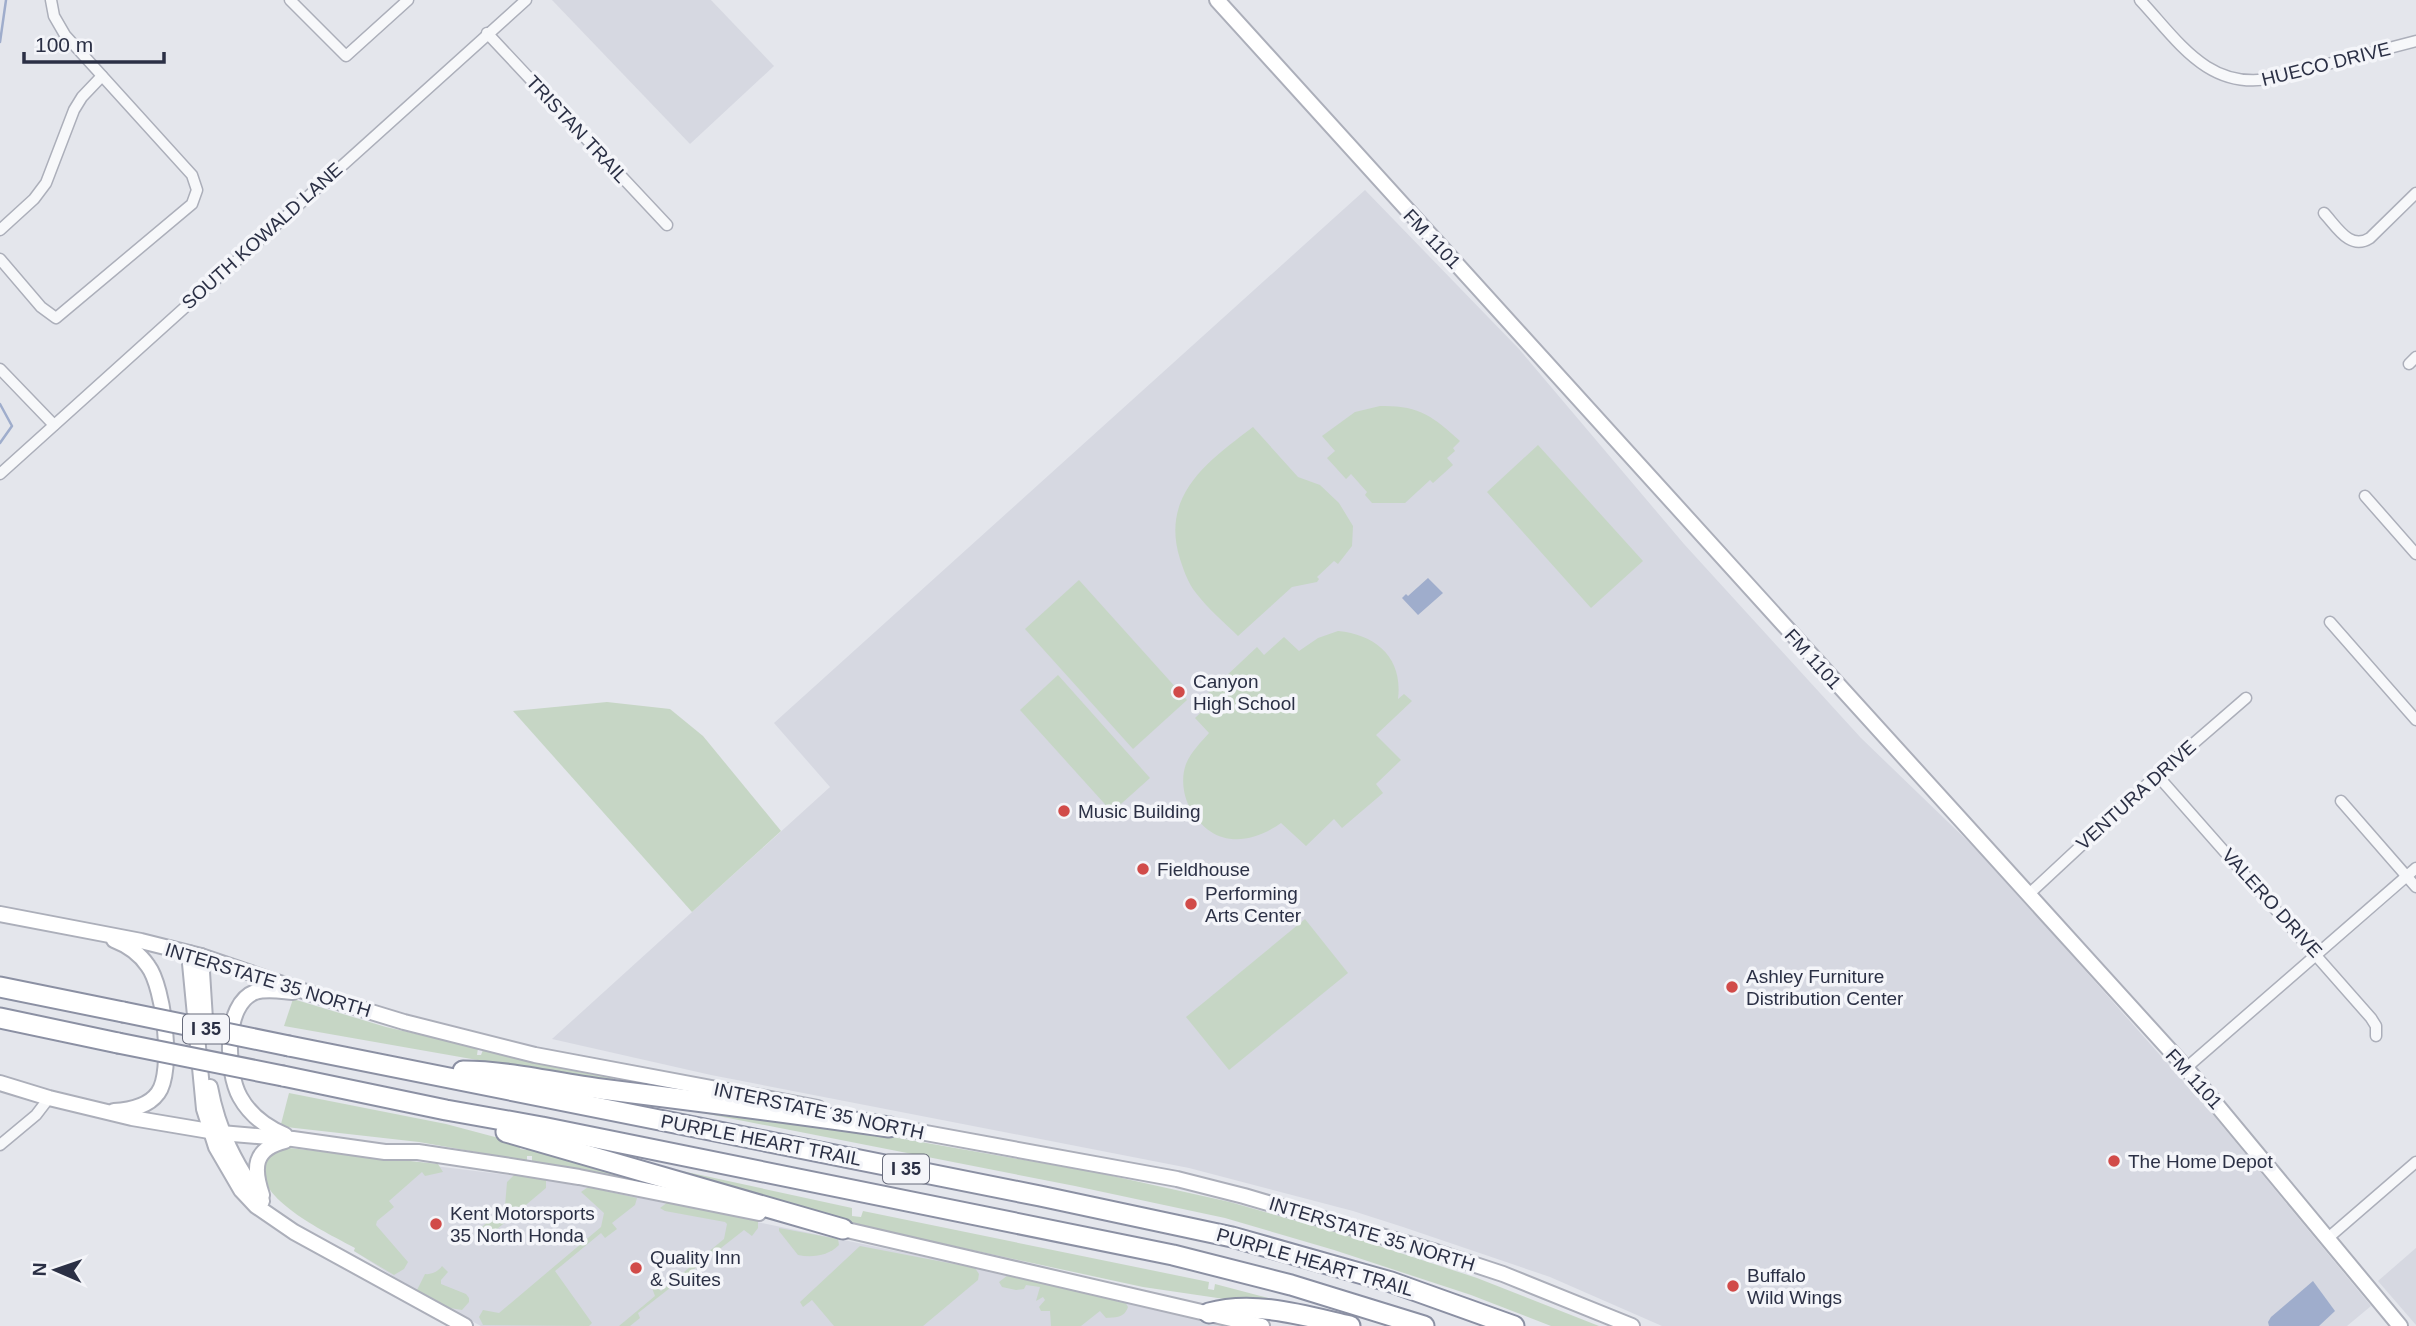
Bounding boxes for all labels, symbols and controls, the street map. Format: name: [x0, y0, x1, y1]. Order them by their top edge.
scale bar: [24, 21, 164, 65]
text: 100 m: [35, 33, 93, 56]
street label: HUECO DRIVE: [2259, 38, 2393, 90]
street label: TRISTAN TRAIL: [522, 71, 632, 187]
street label: SOUTH KOWALD LANE: [178, 158, 346, 314]
street label: FM 1101: [1399, 205, 1465, 273]
street label: FM 1101: [1781, 625, 1845, 693]
place label: Canyon High School: [1193, 671, 1295, 714]
marker: Canyon High School: [1171, 684, 1187, 700]
street label: VENTURA DRIVE: [2072, 736, 2200, 854]
place label: Music Building: [1078, 801, 1201, 822]
marker: Music Building: [1056, 803, 1072, 819]
street label: VALERO DRIVE: [2218, 844, 2326, 962]
place label: Fieldhouse: [1157, 859, 1250, 880]
marker: Fieldhouse: [1135, 861, 1151, 877]
place label: Performing Arts Center: [1205, 883, 1302, 926]
marker: Performing Arts Center: [1183, 896, 1199, 912]
street label: INTERSTATE 35 NORTH: [162, 939, 374, 1021]
place label: Ashley Furniture Distribution Center: [1746, 966, 1904, 1009]
marker: Ashley Furniture Distribution Center: [1724, 979, 1740, 995]
road number: I 35: [183, 1014, 229, 1044]
street label: FM 1101: [2162, 1045, 2226, 1113]
street label: INTERSTATE 35 NORTH: [712, 1078, 926, 1144]
street label: PURPLE HEART TRAIL: [659, 1110, 863, 1170]
place label: The Home Depot: [2128, 1151, 2273, 1172]
marker: The Home Depot: [2106, 1153, 2122, 1169]
road number: I 35: [883, 1154, 929, 1184]
street label: INTERSTATE 35 NORTH: [1266, 1193, 1478, 1275]
place label: Kent Motorsports 35 North Honda: [450, 1203, 595, 1246]
marker: Kent Motorsports 35 North Honda: [428, 1216, 444, 1232]
street label: PURPLE HEART TRAIL: [1214, 1224, 1416, 1300]
north arrow: [21, 1235, 91, 1305]
place label: Quality Inn & Suites: [650, 1247, 741, 1290]
marker: Quality Inn & Suites: [628, 1260, 644, 1276]
text: N: [29, 1262, 50, 1277]
place label: Buffalo Wild Wings: [1747, 1265, 1842, 1308]
marker: Buffalo Wild Wings: [1725, 1278, 1741, 1294]

